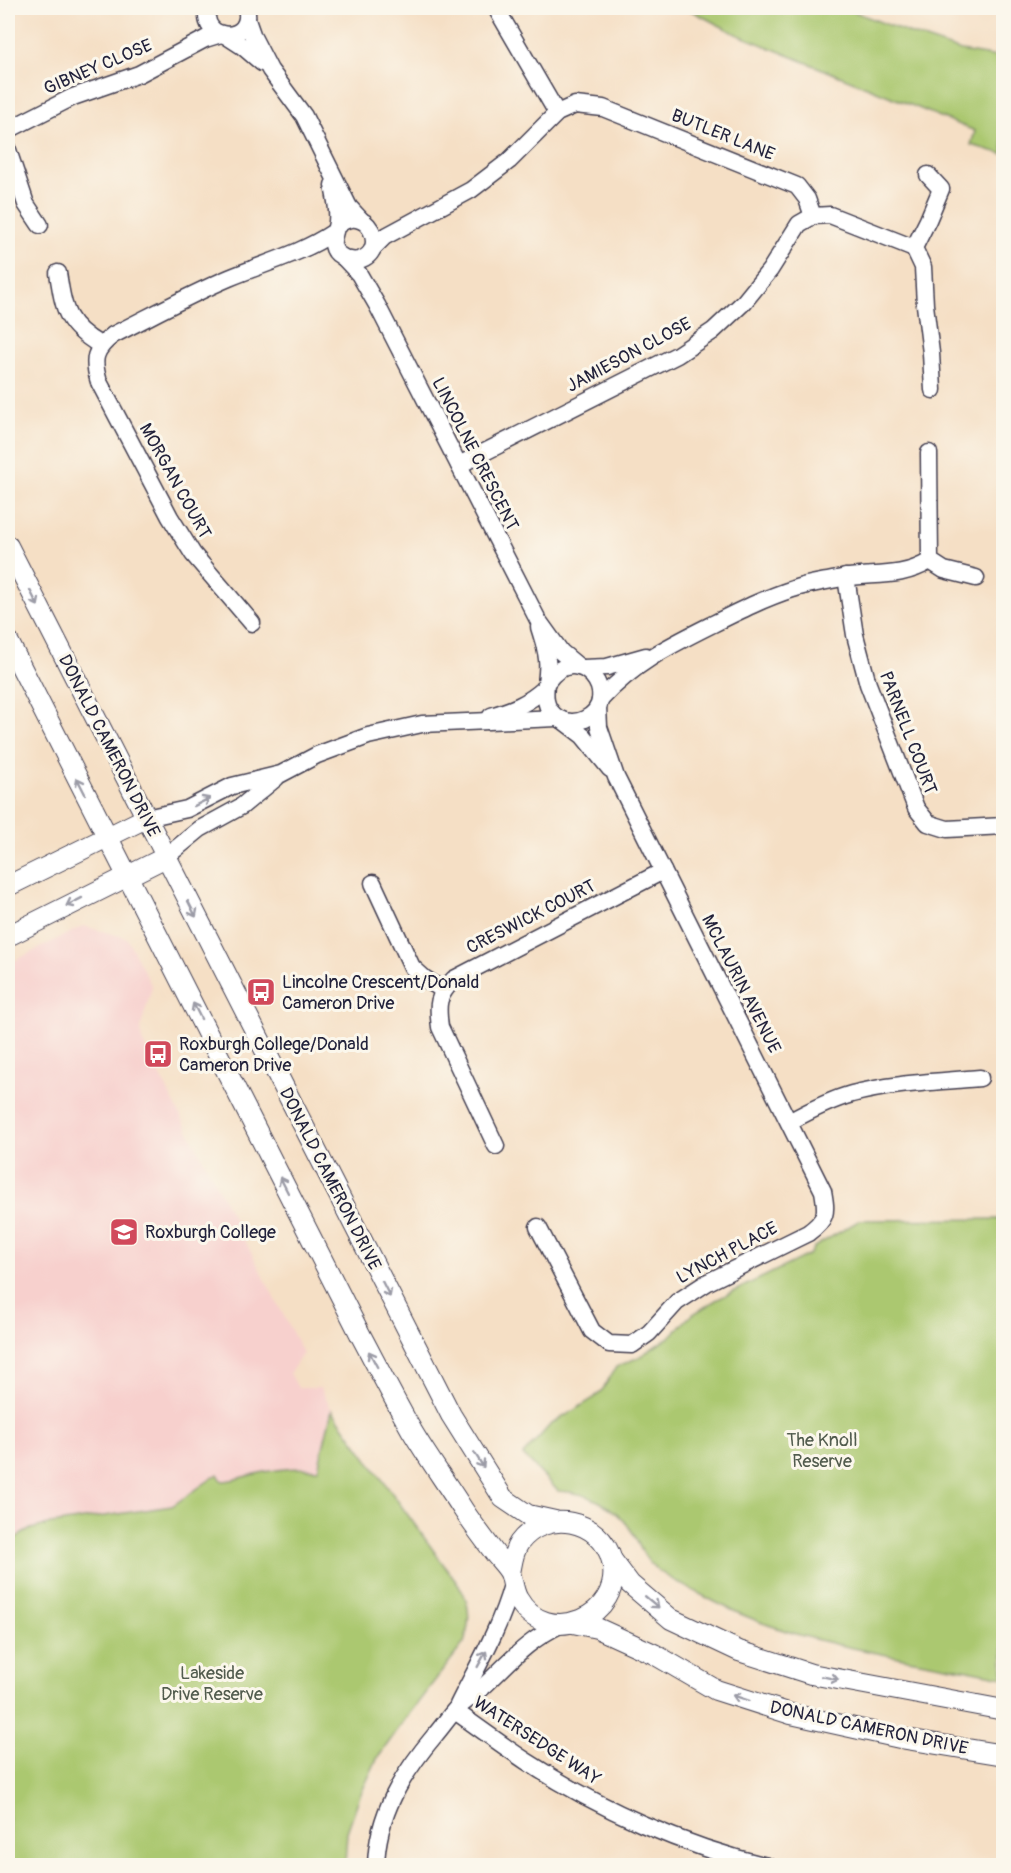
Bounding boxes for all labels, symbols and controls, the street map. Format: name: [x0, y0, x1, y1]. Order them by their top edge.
street label: GIBNEY CLOSE: [40, 34, 156, 100]
street label: BUTLER LANE: [668, 104, 778, 166]
street label: JAMIESON CLOSE: [563, 312, 695, 398]
street label: LINCOLNE CRESCENT: [426, 373, 524, 535]
street label: MORGAN COURT: [134, 419, 216, 543]
one-way arrow: [29, 589, 40, 607]
street label: DONALD CAMERON DRIVE: [53, 651, 165, 841]
street label: PARNELL COURT: [874, 668, 942, 798]
one-way arrow: [74, 777, 86, 795]
one-way arrow: [192, 795, 210, 807]
street label: CRESWICK COURT: [463, 875, 599, 959]
one-way arrow: [66, 897, 84, 909]
one-way arrow: [187, 900, 199, 918]
street label: MCLAURIN AVENUE: [696, 911, 786, 1057]
place label: Lincolne Crescent/Donald Cameron Drive: [282, 971, 479, 1015]
bus stop icon: Lincolne Crescent/Donald Cameron Drive: [245, 976, 277, 1008]
one-way arrow: [191, 1003, 202, 1021]
place label: Roxburgh College/Donald Cameron Drive: [179, 1033, 369, 1077]
bus stop icon: Roxburgh College/Donald Cameron Drive: [142, 1038, 174, 1070]
street label: DONALD CAMERON DRIVE: [274, 1084, 386, 1274]
one-way arrow: [278, 1177, 290, 1195]
school or university icon: Roxburgh College: [108, 1216, 140, 1248]
street label: LYNCH PLACE: [672, 1217, 782, 1289]
place label: Roxburgh College: [145, 1221, 276, 1244]
one-way arrow: [381, 1279, 393, 1297]
one-way arrow: [367, 1351, 379, 1368]
park label: The Knoll Reserve: [787, 1429, 857, 1473]
one-way arrow: [474, 1451, 486, 1468]
one-way arrow: [644, 1596, 660, 1609]
one-way arrow: [476, 1651, 488, 1668]
park label: Lakeside Drive Reserve: [161, 1662, 263, 1706]
one-way arrow: [819, 1673, 839, 1684]
street label: WATERSEDGE WAY: [469, 1691, 605, 1791]
one-way arrow: [732, 1692, 751, 1703]
street label: DONALD CAMERON DRIVE: [768, 1696, 970, 1760]

